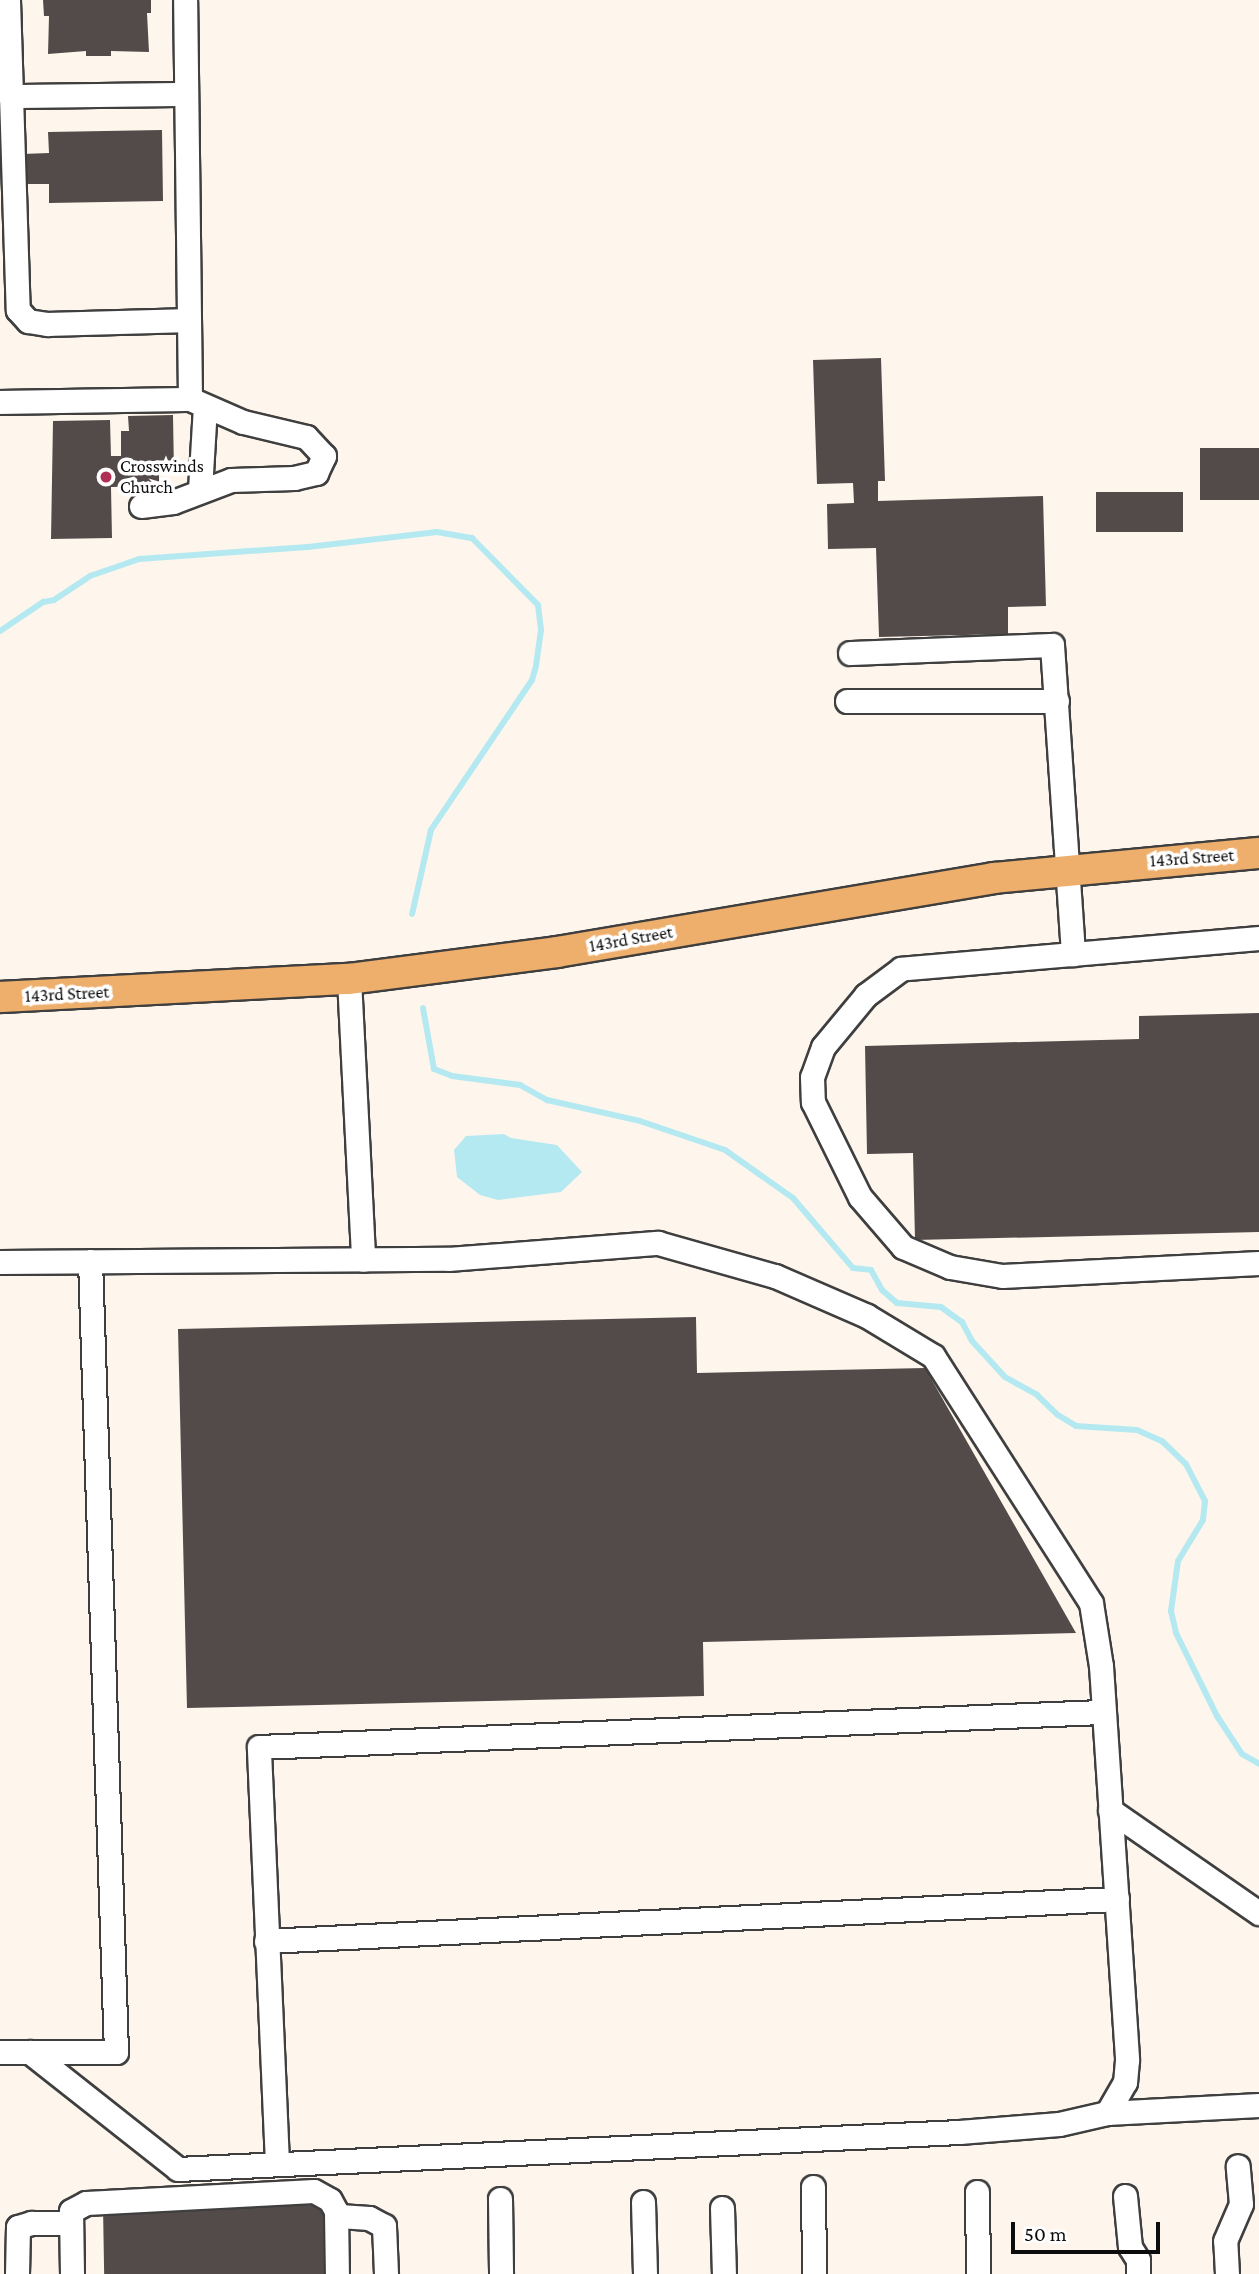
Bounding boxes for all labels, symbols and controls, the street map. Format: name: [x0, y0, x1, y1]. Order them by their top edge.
place label: Crosswinds Church: [120, 456, 204, 498]
marker: Crosswinds Church: [98, 469, 114, 485]
street label: 143rd Street: [1149, 844, 1235, 872]
street label: 143rd Street: [587, 921, 675, 957]
street label: 143rd Street: [24, 981, 110, 1007]
scale bar: [1014, 2208, 1163, 2252]
text: 50 m: [1024, 2222, 1067, 2246]

